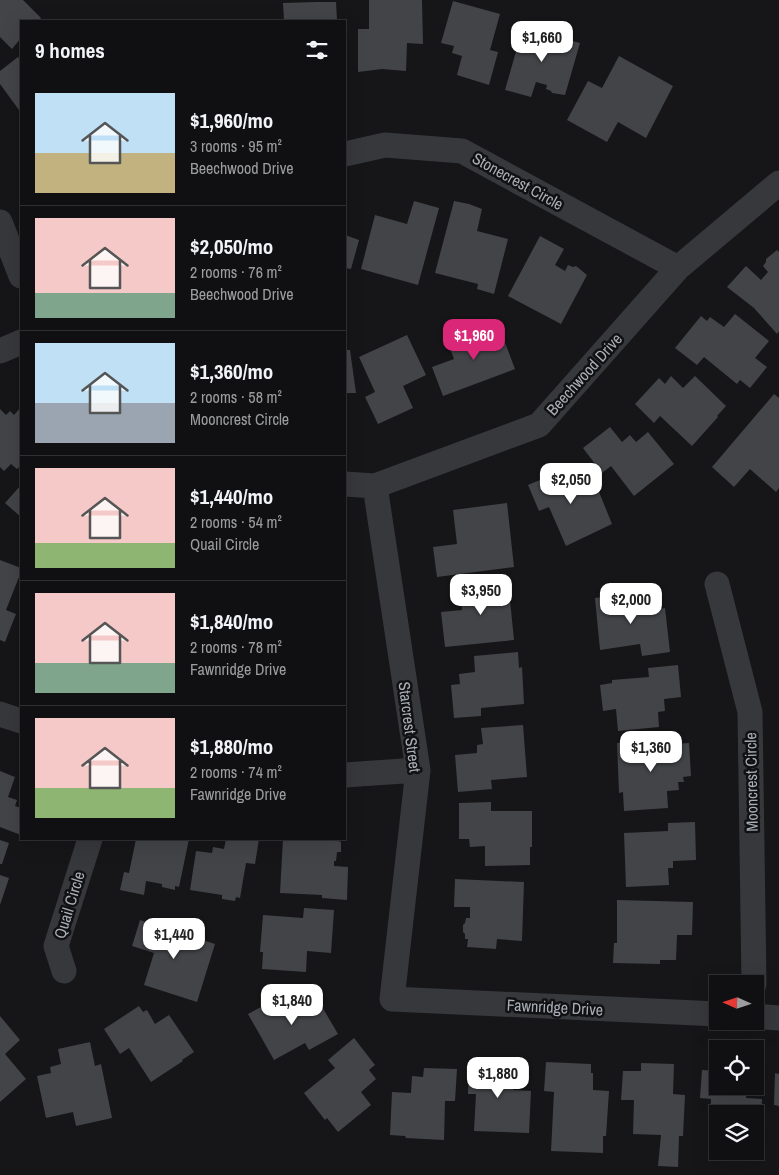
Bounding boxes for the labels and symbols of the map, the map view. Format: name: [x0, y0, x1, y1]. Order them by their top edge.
pin: $1,660: [501, 20, 583, 63]
street label: Stonecrest Circle: [469, 147, 567, 215]
pin: $1,960: [433, 318, 515, 361]
street label: Beechwood Drive: [541, 328, 627, 420]
pin: $2,050: [530, 462, 612, 505]
pin: $3,950: [440, 574, 522, 616]
pin: $2,000: [590, 582, 672, 625]
street label: Starcrest Street: [394, 680, 427, 774]
pin: $1,360: [610, 730, 692, 773]
street label: Mooncrest Circle: [739, 732, 763, 832]
street label: Quail Circle: [48, 869, 90, 941]
pin: $1,440: [133, 918, 215, 960]
north arrow: [709, 975, 764, 1030]
pin: $1,840: [251, 984, 333, 1026]
street label: Fawnridge Drive: [506, 993, 604, 1021]
pin: $1,880: [457, 1056, 539, 1099]

